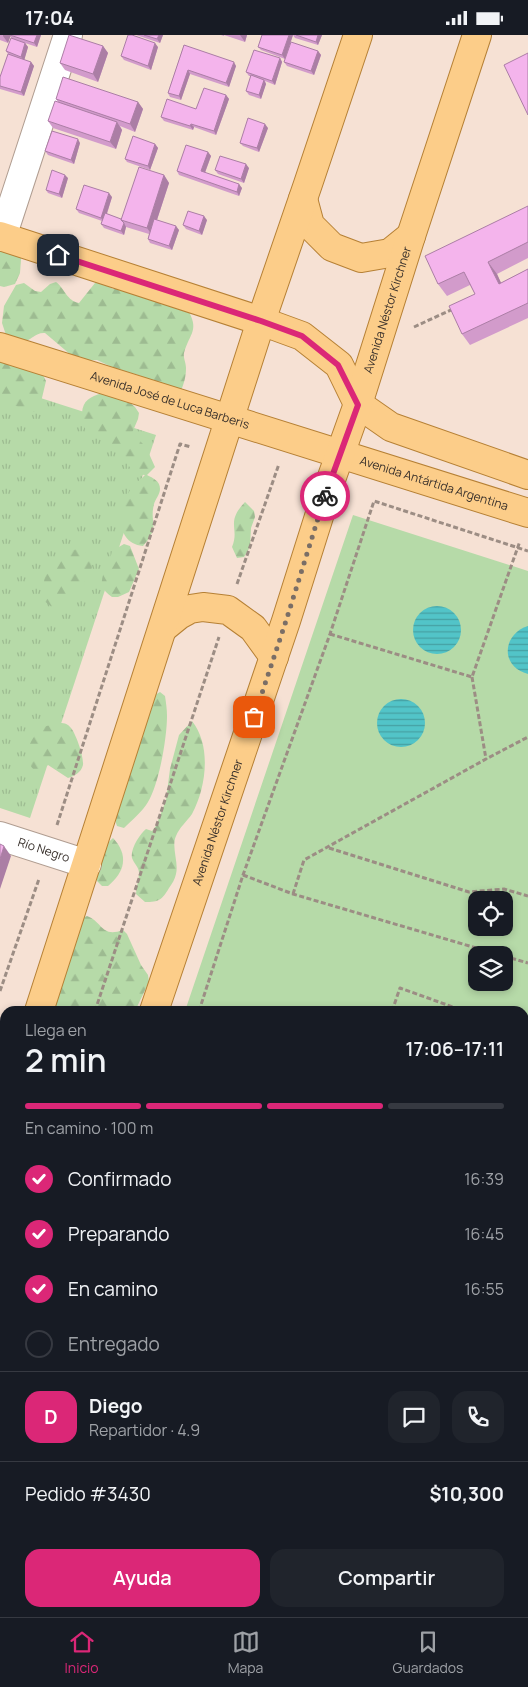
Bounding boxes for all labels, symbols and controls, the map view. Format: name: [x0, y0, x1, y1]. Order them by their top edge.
text: 17:04: [25, 5, 74, 31]
pin: [37, 234, 79, 276]
icon: home: [44, 241, 72, 269]
street label: Avenida Néstor Kirchner: [359, 244, 415, 375]
street label: Avenida José de Luca Barberis: [88, 367, 252, 433]
street label: Avenida Antártida Argentina: [358, 452, 510, 514]
courier: [300, 471, 350, 521]
icon: bike: [311, 482, 339, 510]
pin: [233, 696, 275, 738]
icon: bag: [240, 703, 268, 731]
street label: Avenida Néstor Kirchner: [188, 756, 247, 888]
street label: Río Negro: [16, 833, 72, 866]
map controls: [468, 891, 513, 991]
button: locate: [468, 891, 513, 936]
button: layers: [468, 946, 513, 991]
text: Llega en: [25, 1019, 86, 1041]
text: 17:06–17:11: [406, 1036, 504, 1062]
text: 2 min: [25, 1038, 107, 1082]
text: En camino · 100 m: [25, 1117, 153, 1139]
icon: check: [25, 1165, 53, 1193]
text: Confirmado: [68, 1166, 172, 1192]
text: 16:39: [464, 1168, 504, 1190]
icon: check: [25, 1220, 53, 1248]
text: Preparando: [68, 1221, 170, 1247]
text: 16:45: [464, 1223, 504, 1245]
icon: check: [25, 1275, 53, 1303]
text: En camino: [68, 1276, 158, 1302]
text: 16:55: [465, 1278, 504, 1300]
text: Entregado: [68, 1331, 160, 1357]
button: chat: [388, 1391, 440, 1443]
button: phone: [452, 1391, 504, 1443]
text: Diego: [89, 1393, 143, 1419]
text: D: [44, 1404, 58, 1430]
text: Repartidor · 4.9: [89, 1419, 200, 1441]
text: Pedido #3430: [25, 1481, 151, 1507]
text: $10,300: [429, 1481, 504, 1507]
button: Ayuda: [25, 1549, 260, 1607]
button: Compartir: [270, 1549, 504, 1607]
tab: Inicio: [65, 1628, 99, 1677]
tab: Mapa: [228, 1628, 263, 1677]
tab: Guardados: [393, 1628, 463, 1677]

